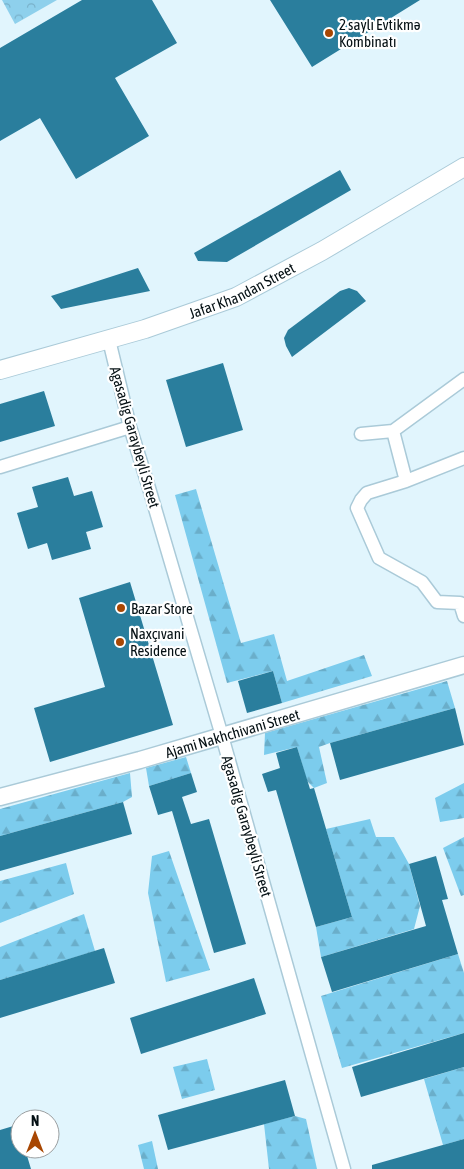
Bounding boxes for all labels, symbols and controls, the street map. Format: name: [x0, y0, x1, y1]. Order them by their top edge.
place label: 2 saylı Evtikmə Kombinatı: [339, 16, 421, 50]
marker: 2 saylı Evtikmə Kombinatı: [323, 27, 335, 39]
street label: Jafar Khandan Street: [186, 259, 298, 321]
street label: Agasadig Garaybeyli Street: [107, 364, 163, 510]
place label: Bazar Store: [131, 600, 193, 617]
marker: Bazar Store: [115, 602, 127, 614]
place label: Naxçıvani Residence: [130, 625, 187, 659]
marker: Naxçıvani Residence: [114, 636, 126, 648]
street label: Ajami Nakhchivani Street: [163, 705, 301, 761]
street label: Agasadig Garaybeyli Street: [219, 753, 275, 899]
north arrow: [10, 1109, 60, 1159]
text: N: [31, 1113, 39, 1129]

